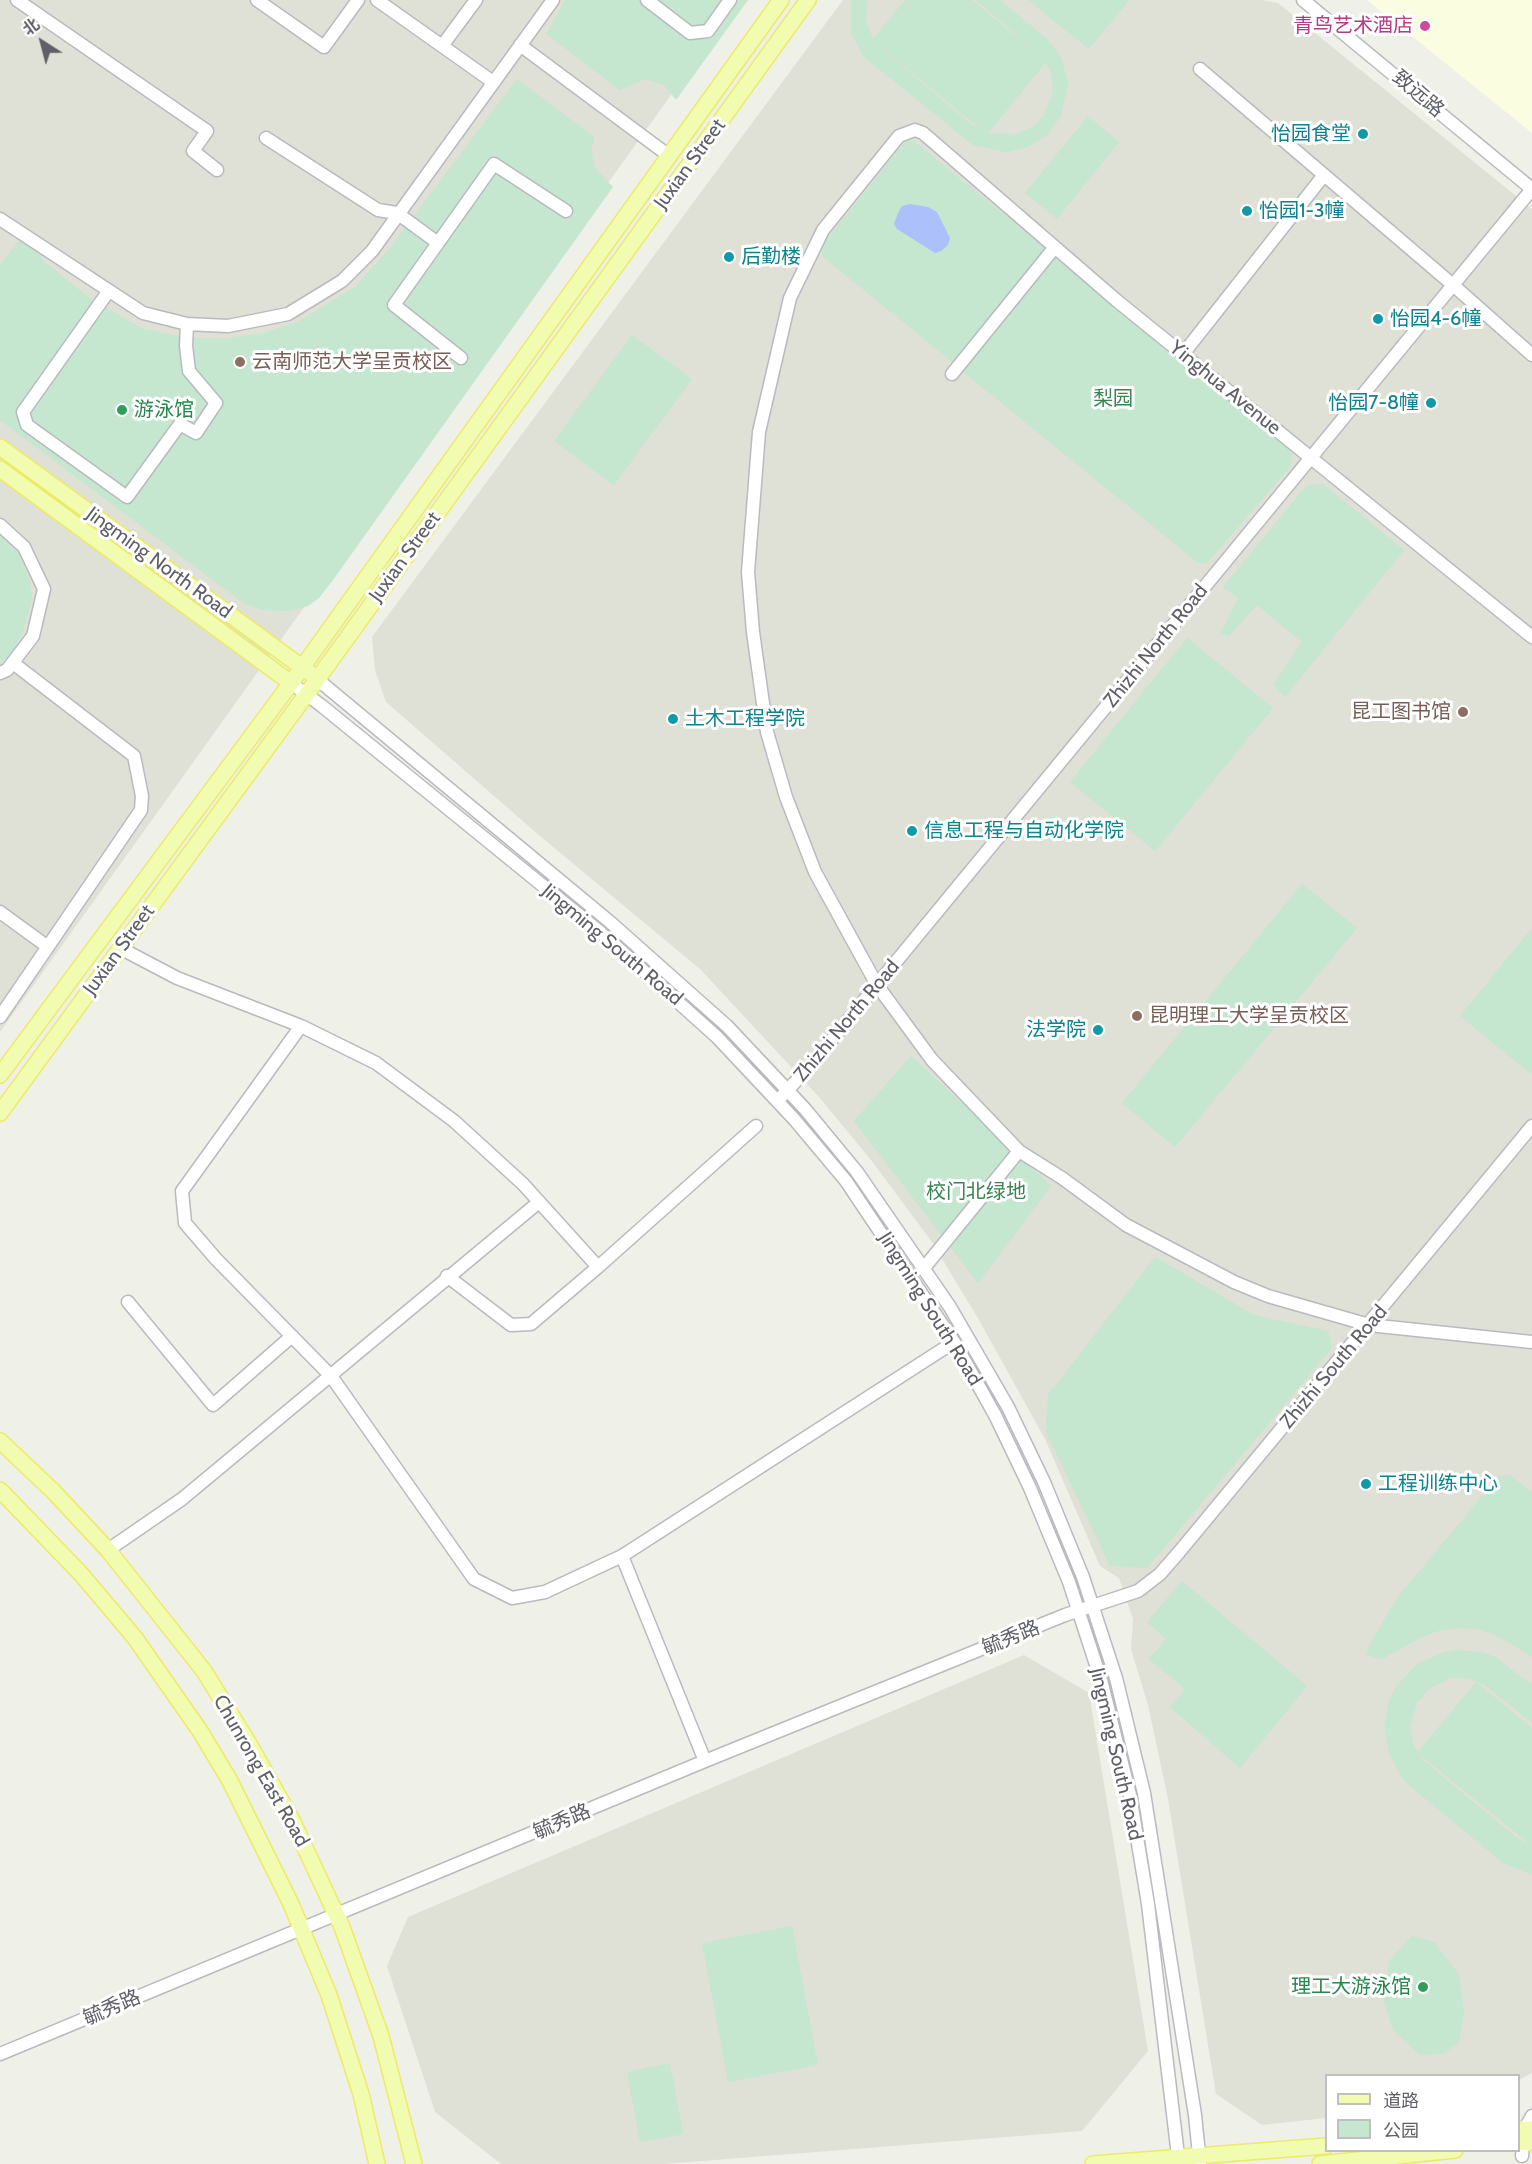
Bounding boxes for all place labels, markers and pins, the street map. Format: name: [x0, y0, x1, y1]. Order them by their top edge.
place label: 青鸟艺术酒店: [1293, 14, 1413, 38]
marker: 青鸟艺术酒店: [1418, 19, 1432, 33]
place label: 怡园食堂: [1271, 122, 1351, 146]
marker: 怡园食堂: [1356, 127, 1370, 141]
place label: 怡园1-3幢: [1259, 199, 1345, 223]
marker: 怡园1-3幢: [1240, 204, 1254, 218]
place label: 后勤楼: [741, 245, 801, 269]
marker: 后勤楼: [722, 250, 736, 264]
place label: 怡园4-6幢: [1390, 307, 1481, 331]
marker: 怡园4-6幢: [1371, 312, 1385, 326]
place label: 云南师范大学呈贡校区: [252, 350, 452, 374]
marker: 云南师范大学呈贡校区: [233, 355, 247, 369]
place label: 怡园7-8幢: [1328, 391, 1419, 415]
marker: 怡园7-8幢: [1424, 396, 1438, 410]
place label: 游泳馆: [134, 398, 194, 422]
marker: 游泳馆: [115, 403, 129, 417]
place label: 昆工图书馆: [1351, 700, 1451, 724]
marker: 昆工图书馆: [1456, 705, 1470, 719]
place label: 土木工程学院: [685, 707, 805, 731]
marker: 土木工程学院: [666, 712, 680, 726]
place label: 信息工程与自动化学院: [924, 819, 1124, 843]
marker: 信息工程与自动化学院: [905, 824, 919, 838]
place label: 昆明理工大学呈贡校区: [1149, 1004, 1349, 1028]
marker: 昆明理工大学呈贡校区: [1130, 1009, 1144, 1023]
place label: 法学院: [1026, 1018, 1086, 1042]
marker: 法学院: [1091, 1023, 1105, 1037]
place label: 工程训练中心: [1378, 1472, 1498, 1496]
marker: 工程训练中心: [1359, 1477, 1373, 1491]
place label: 理工大游泳馆: [1291, 1975, 1411, 1999]
marker: 理工大游泳馆: [1416, 1980, 1430, 1994]

